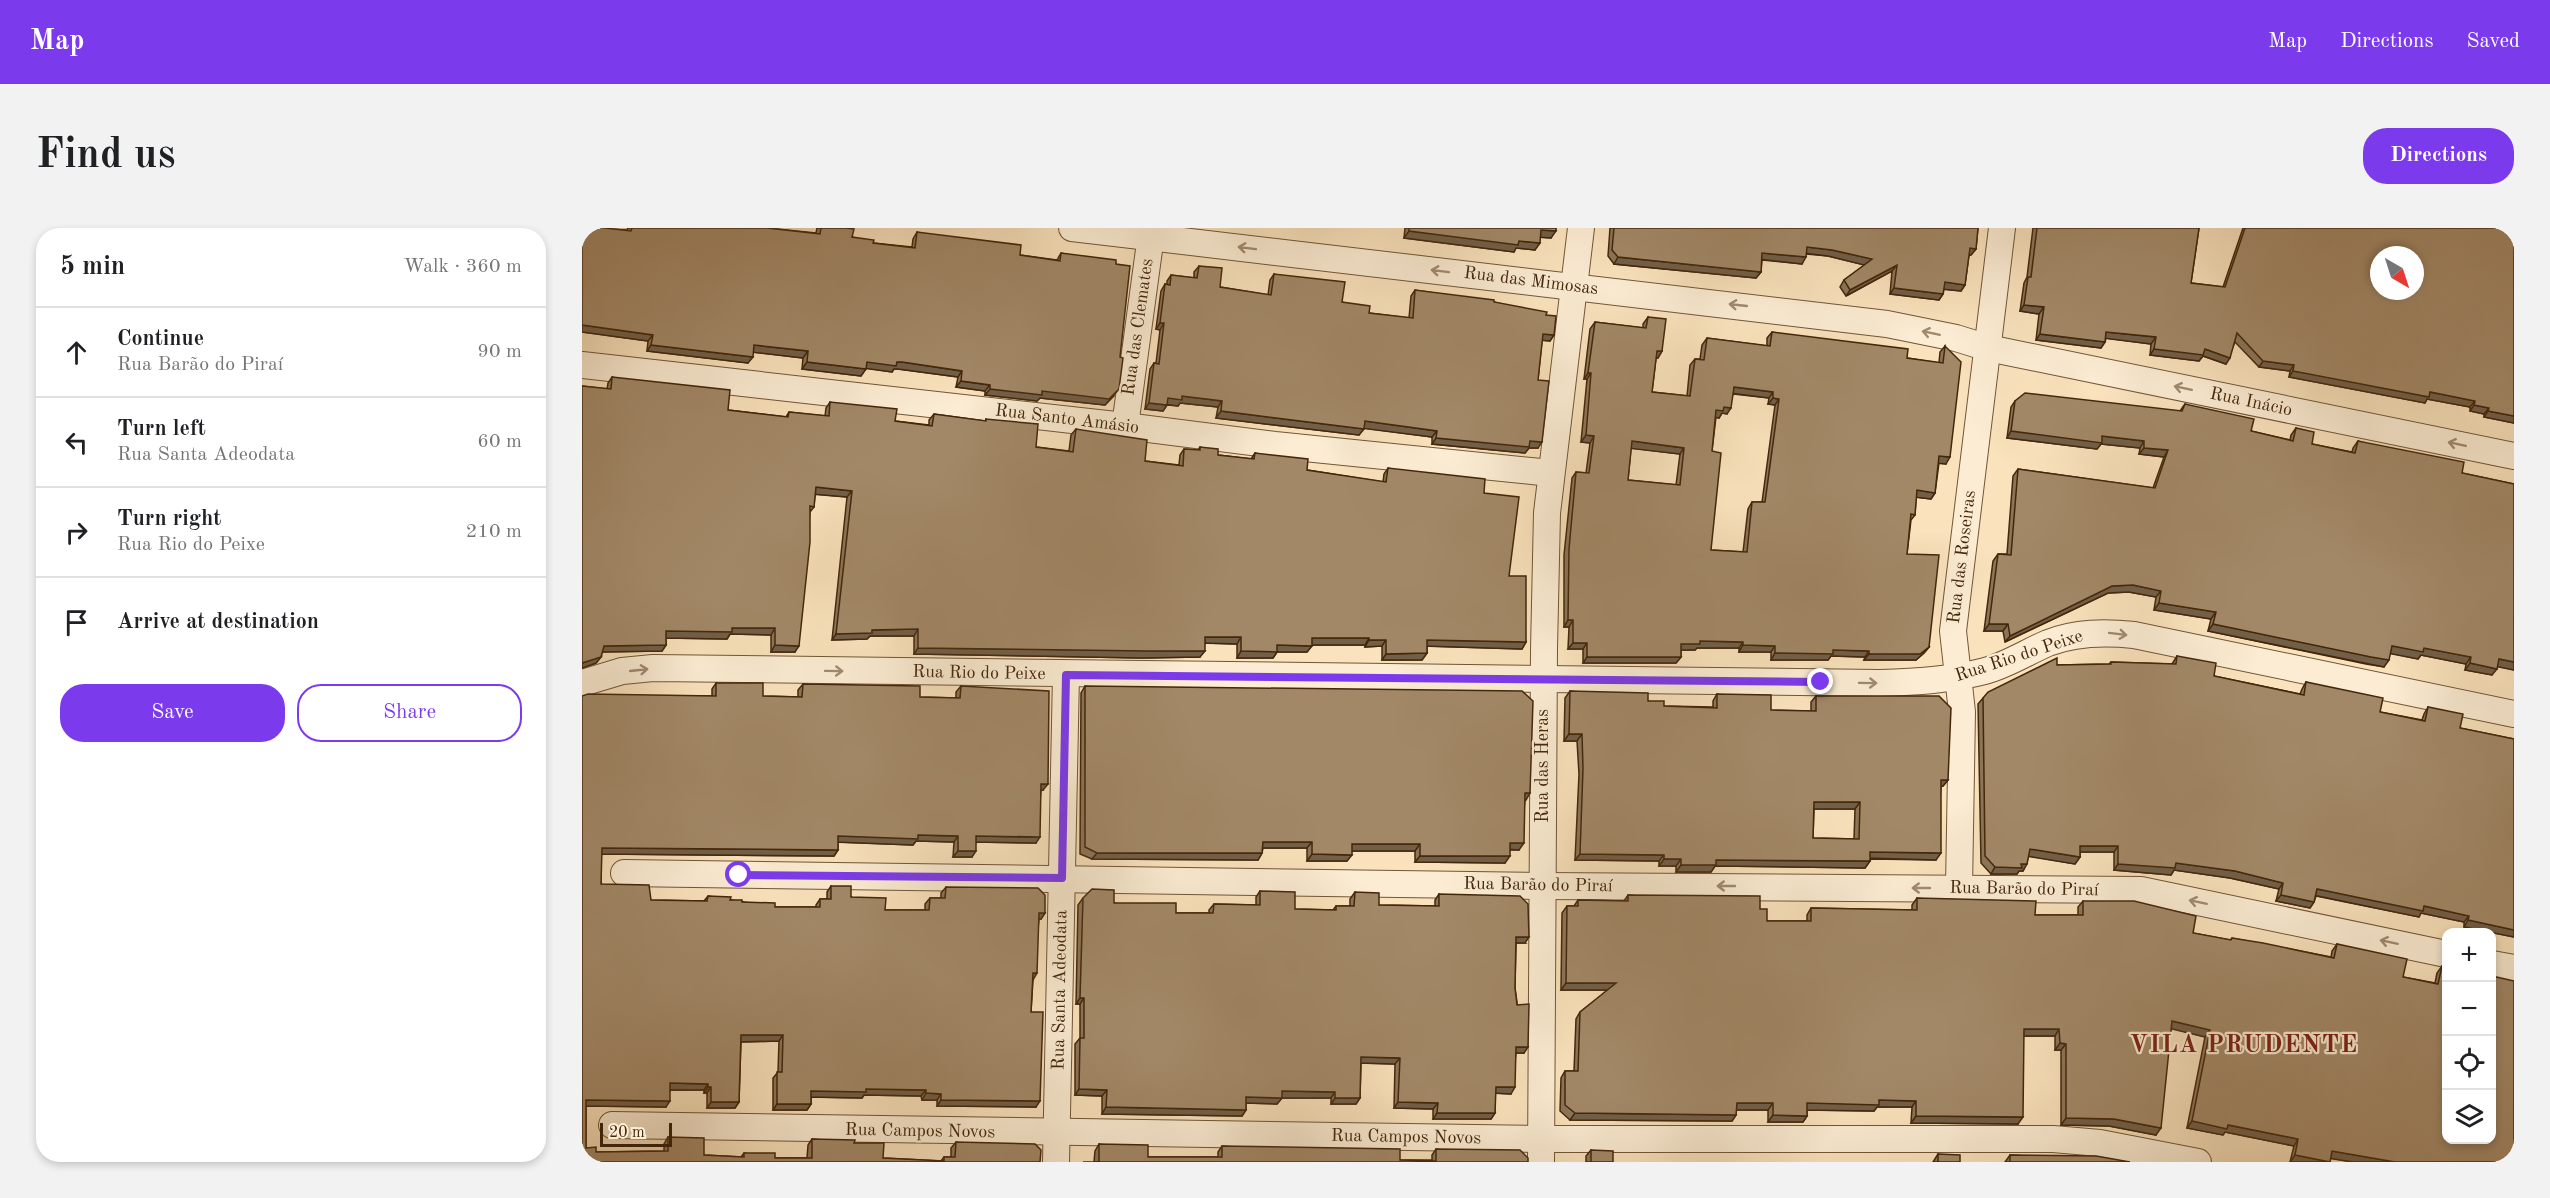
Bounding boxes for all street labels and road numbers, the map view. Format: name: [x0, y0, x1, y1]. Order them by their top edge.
street label: Rua das Clemates: [1119, 257, 1157, 397]
street label: Rua das Mimosas: [1463, 264, 1599, 298]
street label: Rua Inácio: [2208, 384, 2294, 420]
street label: Rua Santo Amásio: [994, 401, 1140, 437]
street label: Rua das Roseiras: [1945, 489, 1979, 625]
street label: Rua Rio do Peixe: [1953, 627, 2085, 685]
street label: Rua Rio do Peixe: [912, 663, 1046, 683]
street label: Rua das Heras: [1534, 709, 1552, 823]
street label: Rua Barão do Piraí: [1463, 875, 1613, 895]
street label: Rua Barão do Piraí: [1949, 879, 2099, 899]
street label: Rua Santa Adeodata: [1050, 910, 1070, 1070]
street label: Rua Campos Novos: [845, 1121, 995, 1141]
street label: Rua Campos Novos: [1331, 1127, 1481, 1147]

